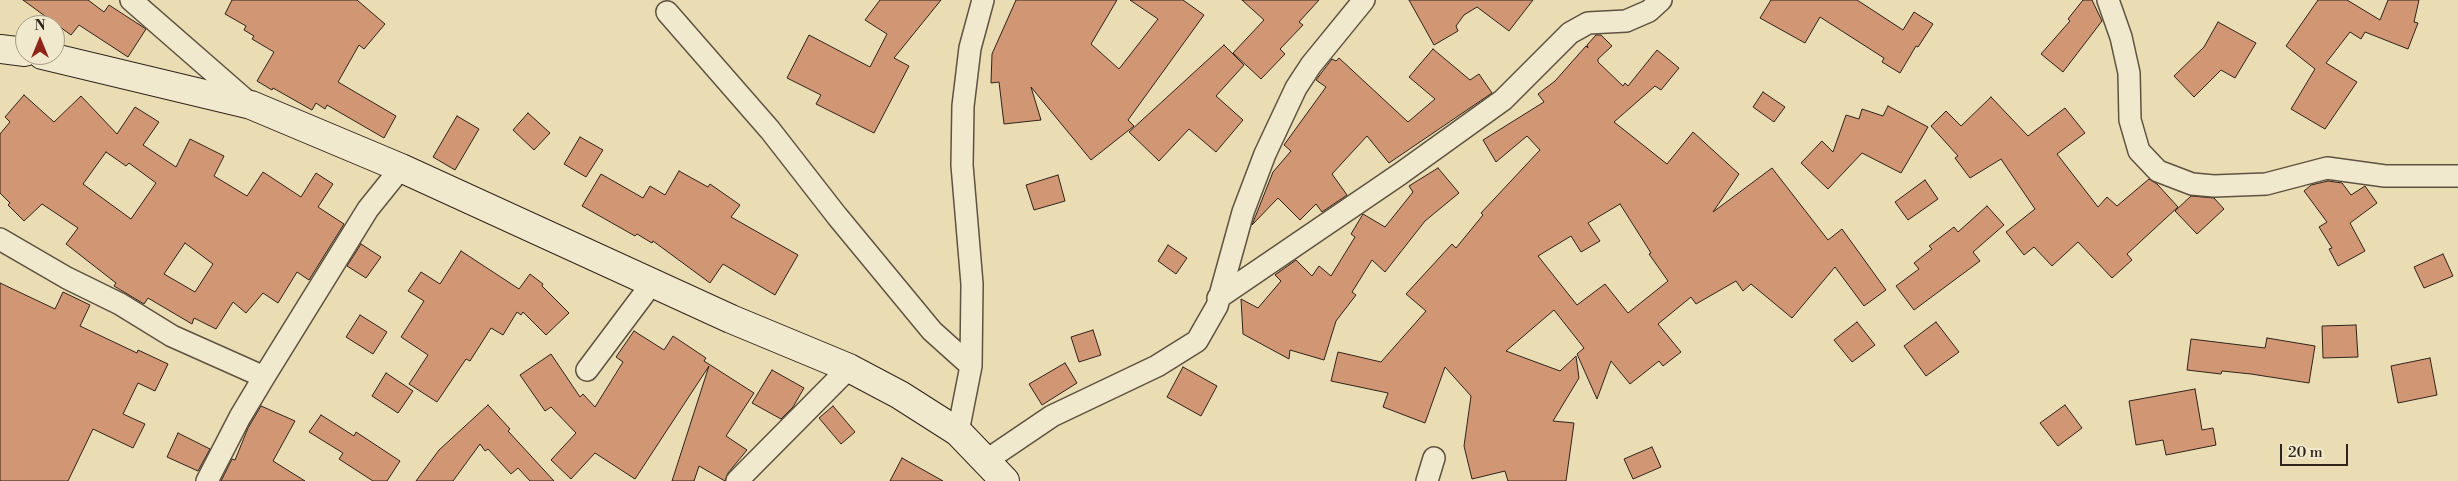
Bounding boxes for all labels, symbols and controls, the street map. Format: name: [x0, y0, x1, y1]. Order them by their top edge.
north arrow: [15, 15, 65, 65]
text: N: [34, 17, 46, 35]
scale bar: [2283, 434, 2350, 466]
text: 20 m: [2288, 443, 2323, 462]

